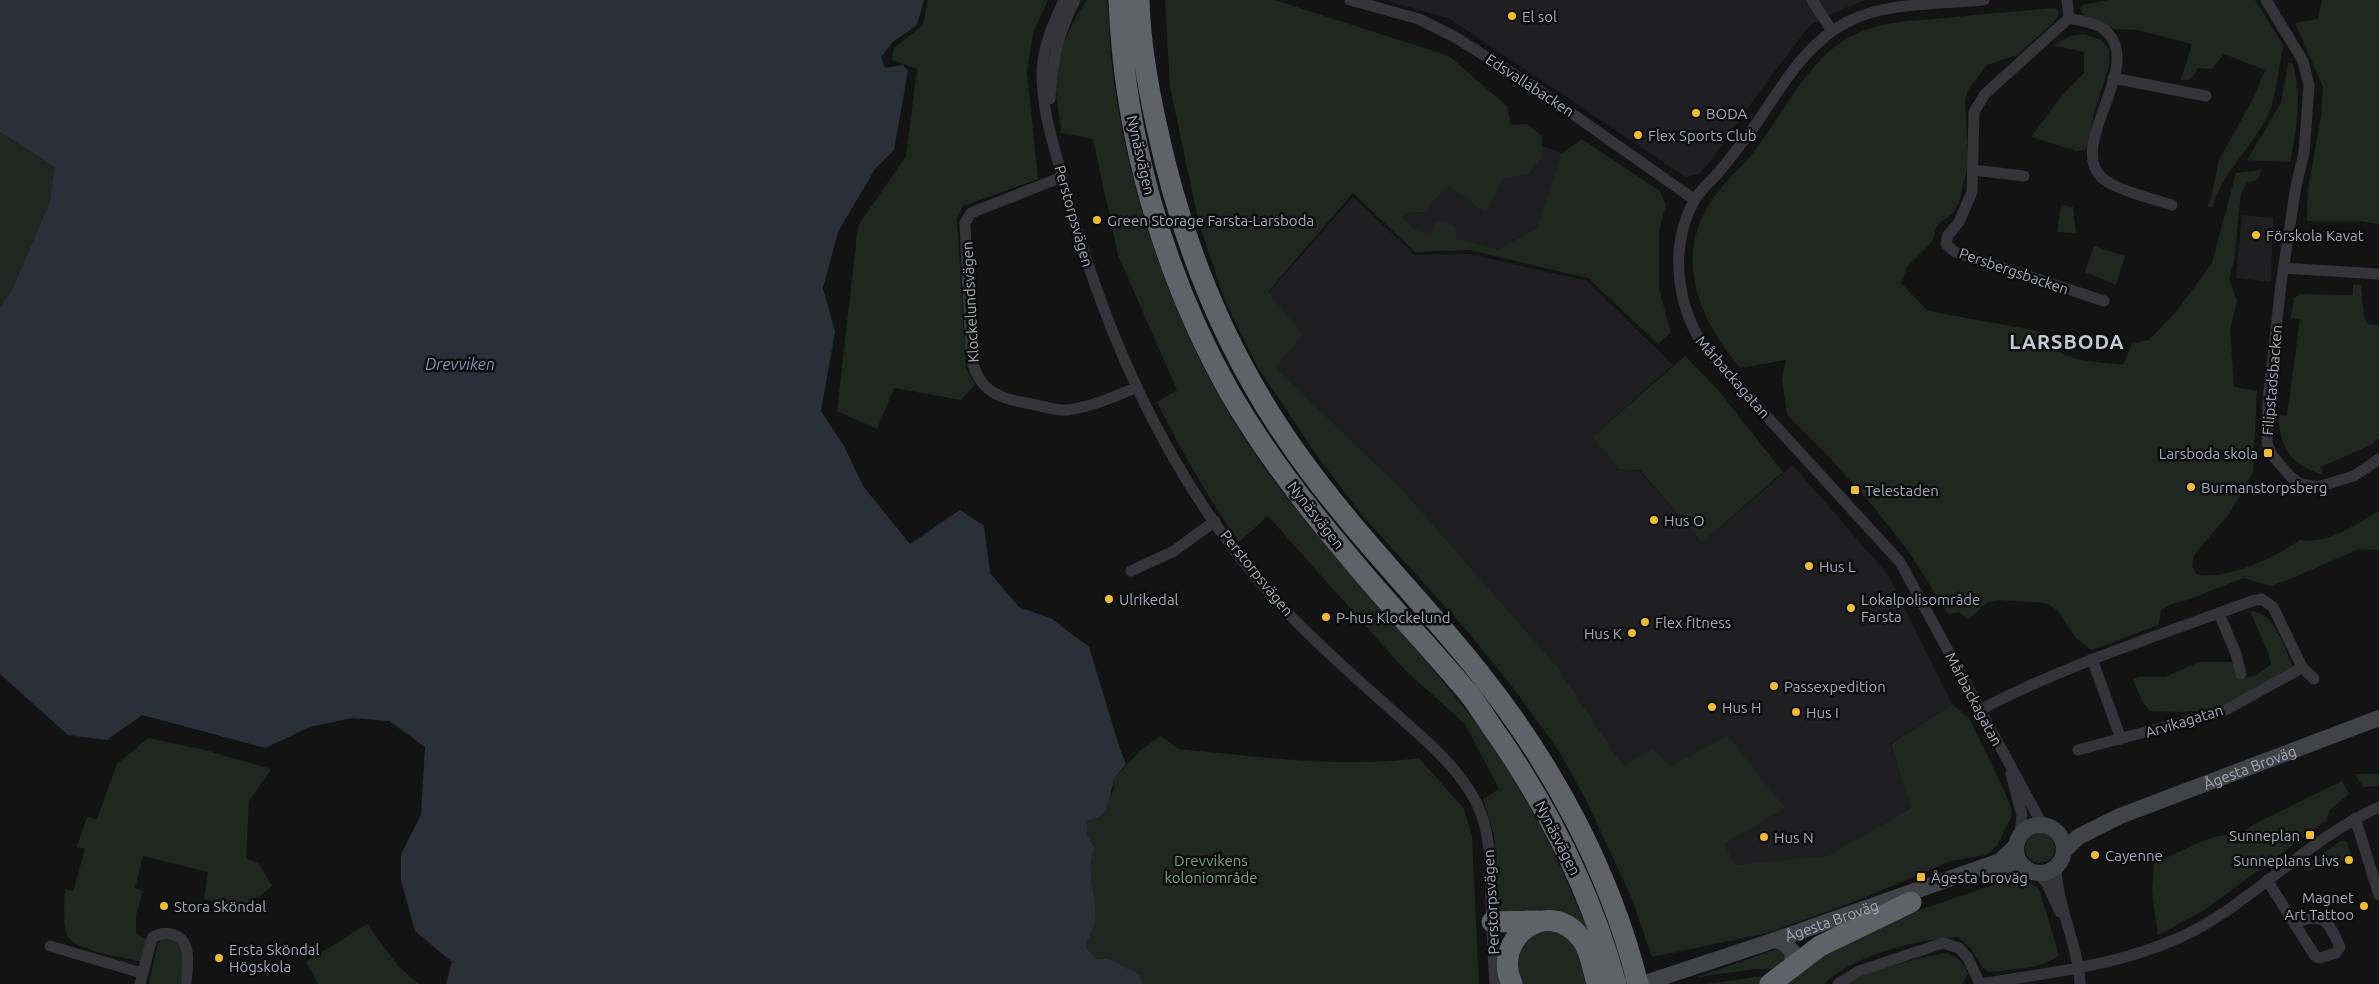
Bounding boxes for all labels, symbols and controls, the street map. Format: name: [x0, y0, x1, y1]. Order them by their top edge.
place label: El sol: [1522, 8, 1557, 25]
marker: El sol: [1506, 10, 1518, 22]
street label: Edsvallabacken: [1483, 50, 1577, 120]
place label: BODA: [1706, 105, 1748, 122]
marker: BODA: [1690, 107, 1702, 119]
street label: Nynäsvägen: [1124, 114, 1158, 196]
place label: Flex Sports Club: [1648, 127, 1757, 144]
marker: Flex Sports Club: [1632, 129, 1644, 141]
street label: Perstorpsvägen: [1051, 163, 1097, 269]
place label: Green Storage Farsta-Larsboda: [1107, 212, 1314, 229]
marker: Green Storage Farsta-Larsboda: [1091, 214, 1103, 226]
place label: Förskola Kavat: [2266, 227, 2364, 244]
marker: Förskola Kavat: [2250, 229, 2262, 241]
street label: Klockelundsvägen: [958, 241, 982, 363]
street label: Persbergsbacken: [1957, 244, 2071, 298]
street label: Filipstadsbacken: [2259, 324, 2285, 436]
district label: LARSBODA: [2009, 330, 2125, 353]
street label: Mårbackagatan: [1693, 332, 1773, 422]
water label: Drevviken: [425, 355, 495, 373]
place label: Larsboda skola: [2159, 445, 2258, 462]
marker: Larsboda skola: [2262, 447, 2274, 459]
street label: Nynäsvägen: [1284, 478, 1348, 552]
place label: Burmanstorpsberg: [2201, 479, 2327, 496]
marker: Burmanstorpsberg: [2185, 481, 2197, 493]
place label: Telestaden: [1865, 482, 1939, 499]
marker: Telestaden: [1849, 484, 1861, 496]
place label: Hus O: [1664, 512, 1705, 529]
marker: Hus O: [1648, 514, 1660, 526]
street label: Perstorpsvägen: [1217, 527, 1297, 619]
place label: Hus L: [1819, 558, 1856, 575]
marker: Hus L: [1803, 560, 1815, 572]
place label: Ulrikedal: [1119, 591, 1179, 608]
place label: Lokalpolisområde Farsta: [1861, 591, 1980, 625]
marker: Ulrikedal: [1103, 593, 1115, 605]
marker: Lokalpolisområde Farsta: [1845, 602, 1857, 614]
place label: P-hus Klockelund: [1336, 609, 1451, 626]
marker: P-hus Klockelund: [1320, 611, 1332, 623]
place label: Flex fitness: [1655, 614, 1731, 631]
marker: Flex fitness: [1639, 616, 1651, 628]
place label: Hus K: [1584, 625, 1622, 642]
marker: Hus K: [1626, 627, 1638, 639]
street label: Mårbackagatan: [1942, 649, 2006, 749]
place label: Passexpedition: [1784, 678, 1886, 695]
marker: Passexpedition: [1768, 680, 1780, 692]
place label: Hus H: [1722, 699, 1761, 716]
marker: Hus H: [1706, 701, 1718, 713]
street label: Arvikagatan: [2143, 701, 2225, 741]
place label: Hus I: [1806, 704, 1839, 721]
marker: Hus I: [1790, 706, 1802, 718]
street label: Ågesta Broväg: [2201, 742, 2298, 792]
street label: Nynäsvägen: [1532, 798, 1584, 878]
place label: Sunneplan: [2229, 827, 2300, 844]
place label: Hus N: [1774, 829, 1814, 846]
marker: Sunneplan: [2304, 829, 2316, 841]
marker: Hus N: [1758, 831, 1770, 843]
place label: Cayenne: [2105, 847, 2163, 864]
street label: Perstorpsvägen: [1480, 849, 1502, 955]
marker: Cayenne: [2089, 849, 2101, 861]
park label: Drevvikens koloniområde: [1164, 852, 1258, 886]
place label: Sunneplans Livs: [2233, 852, 2339, 869]
marker: Sunneplans Livs: [2343, 854, 2355, 866]
place label: Ågesta broväg: [1931, 869, 2028, 886]
marker: Ågesta broväg: [1915, 871, 1927, 883]
place label: Magnet Art Tattoo: [2284, 889, 2354, 923]
street label: Ågesta Broväg: [1783, 896, 1881, 944]
place label: Stora Sköndal: [174, 898, 266, 915]
marker: Stora Sköndal: [158, 900, 170, 912]
marker: Magnet Art Tattoo: [2358, 900, 2370, 912]
place label: Ersta Sköndal Högskola: [229, 941, 320, 975]
marker: Ersta Sköndal Högskola: [213, 952, 225, 964]

